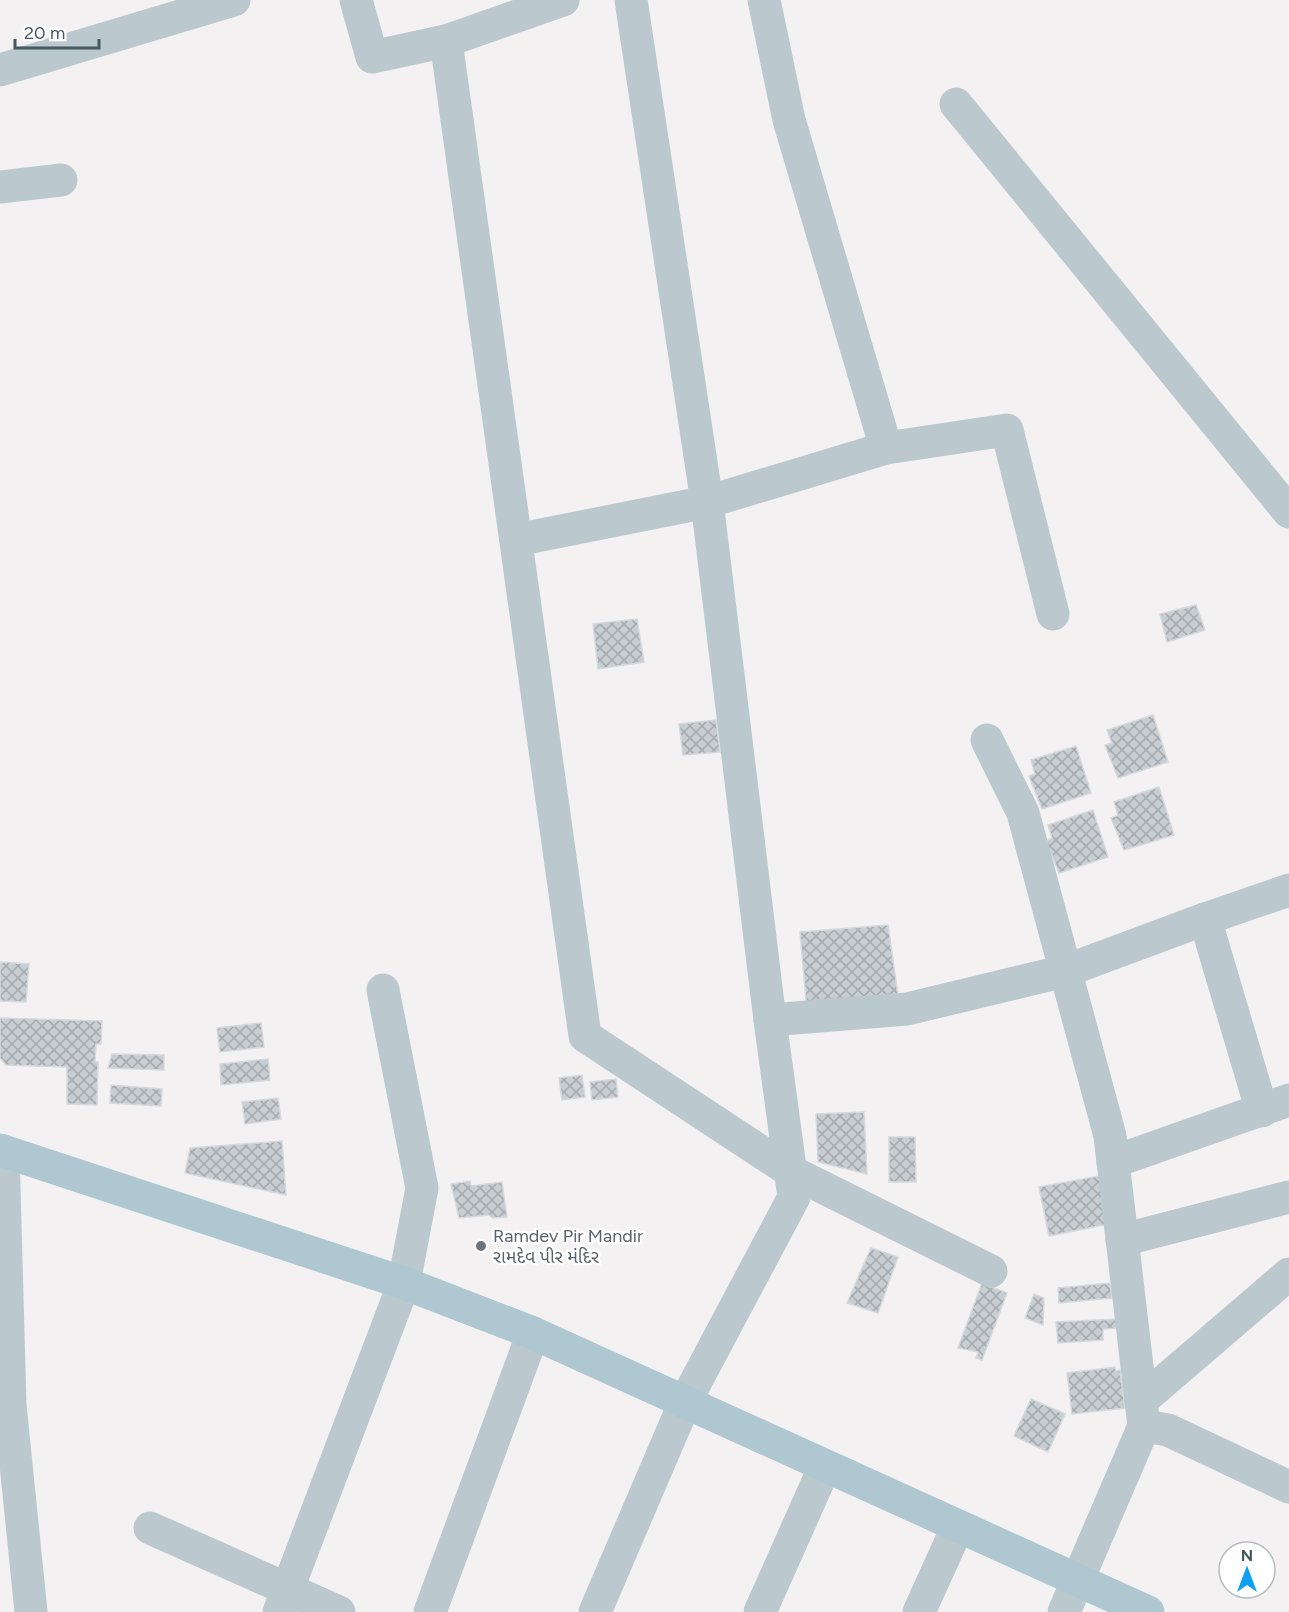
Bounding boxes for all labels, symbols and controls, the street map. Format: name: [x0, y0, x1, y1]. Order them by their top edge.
scale bar: [15, 12, 99, 50]
text: 20 m: [24, 22, 65, 44]
place label: Ramdev Pir Mandir રામદેવ પીર મંદિર: [493, 1225, 643, 1268]
marker: Ramdev Pir Mandir રામદેવ પીર મંદિર: [474, 1239, 488, 1253]
north arrow: [1217, 1540, 1277, 1600]
text: N: [1241, 1546, 1253, 1565]

